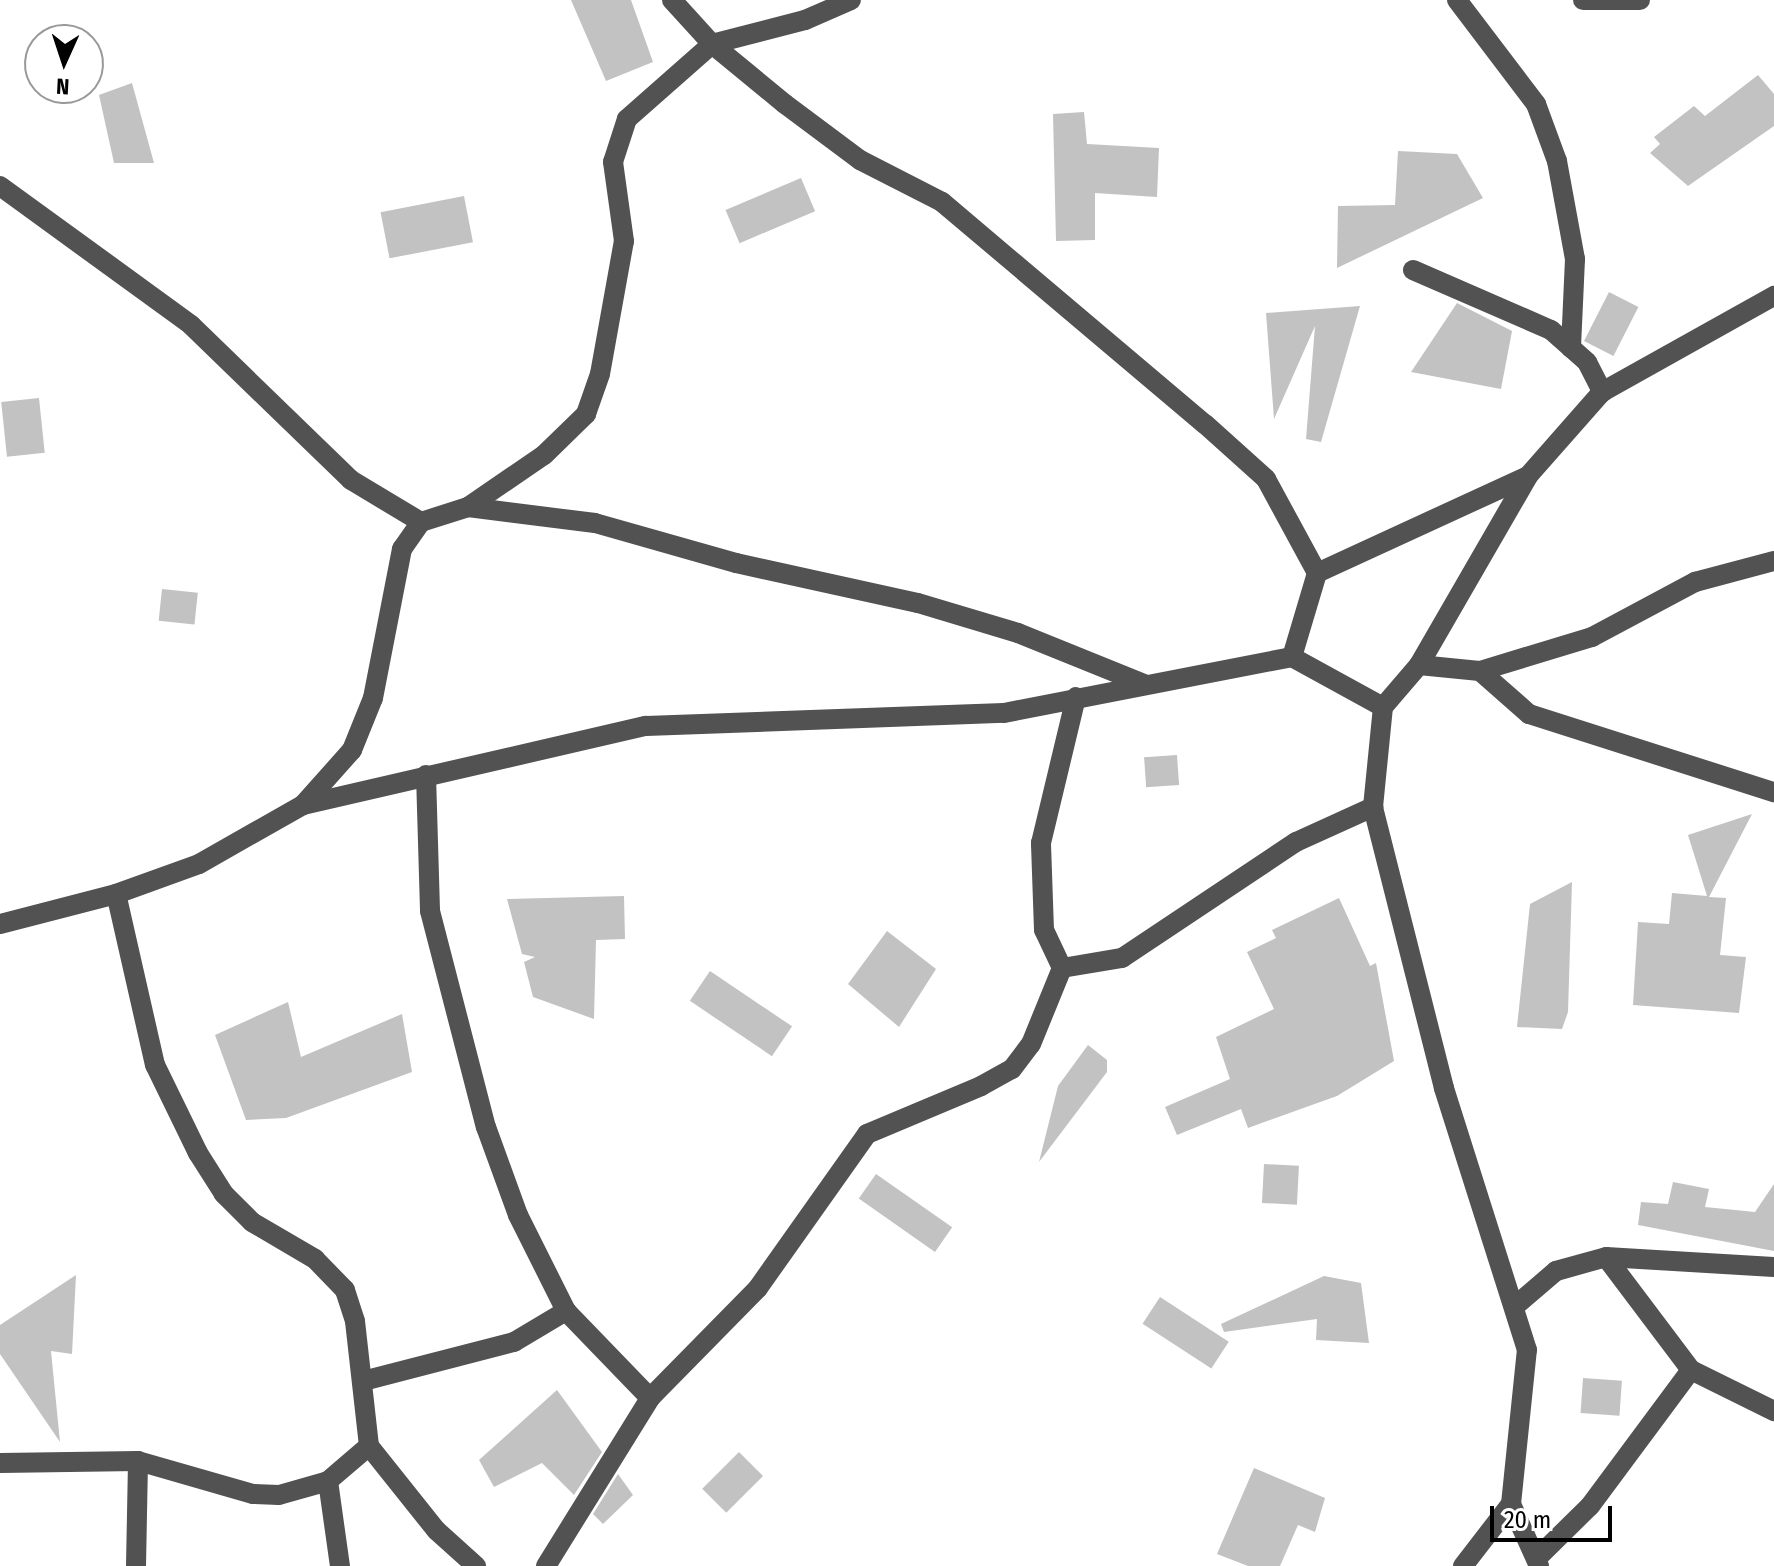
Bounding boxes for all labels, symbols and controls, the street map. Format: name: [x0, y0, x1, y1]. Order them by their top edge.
north arrow: [24, 24, 104, 104]
text: N: [56, 73, 70, 100]
scale bar: [1494, 1490, 1616, 1540]
text: 20 m: [1504, 1506, 1551, 1534]

